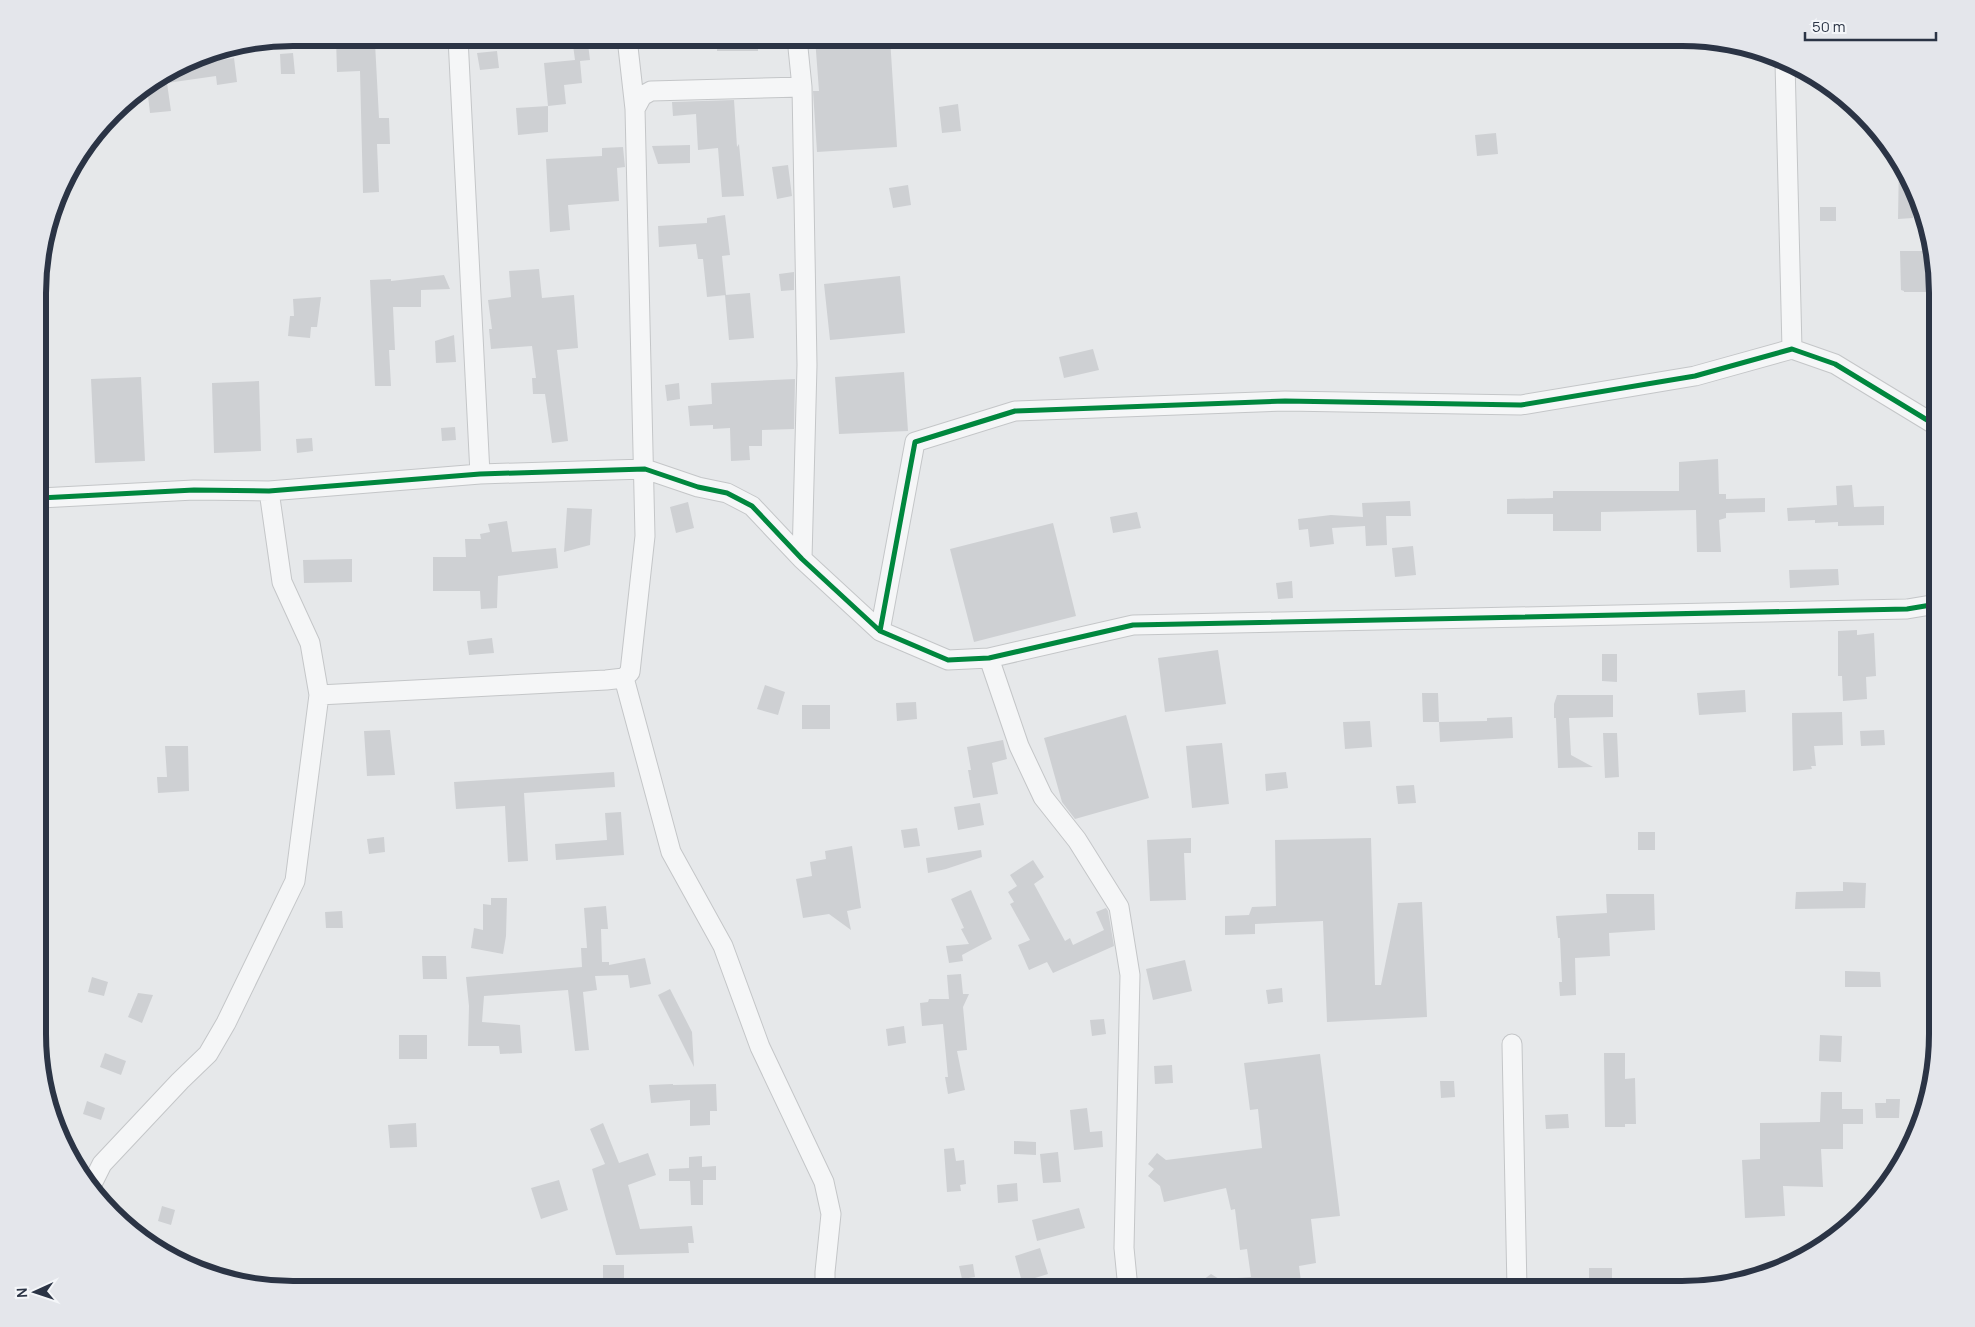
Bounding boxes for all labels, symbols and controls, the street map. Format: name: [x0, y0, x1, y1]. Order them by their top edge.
scale bar: [1805, 10, 1936, 42]
text: 50 m: [1812, 16, 1846, 37]
north arrow: [10, 1267, 60, 1317]
text: N: [12, 1287, 31, 1298]

